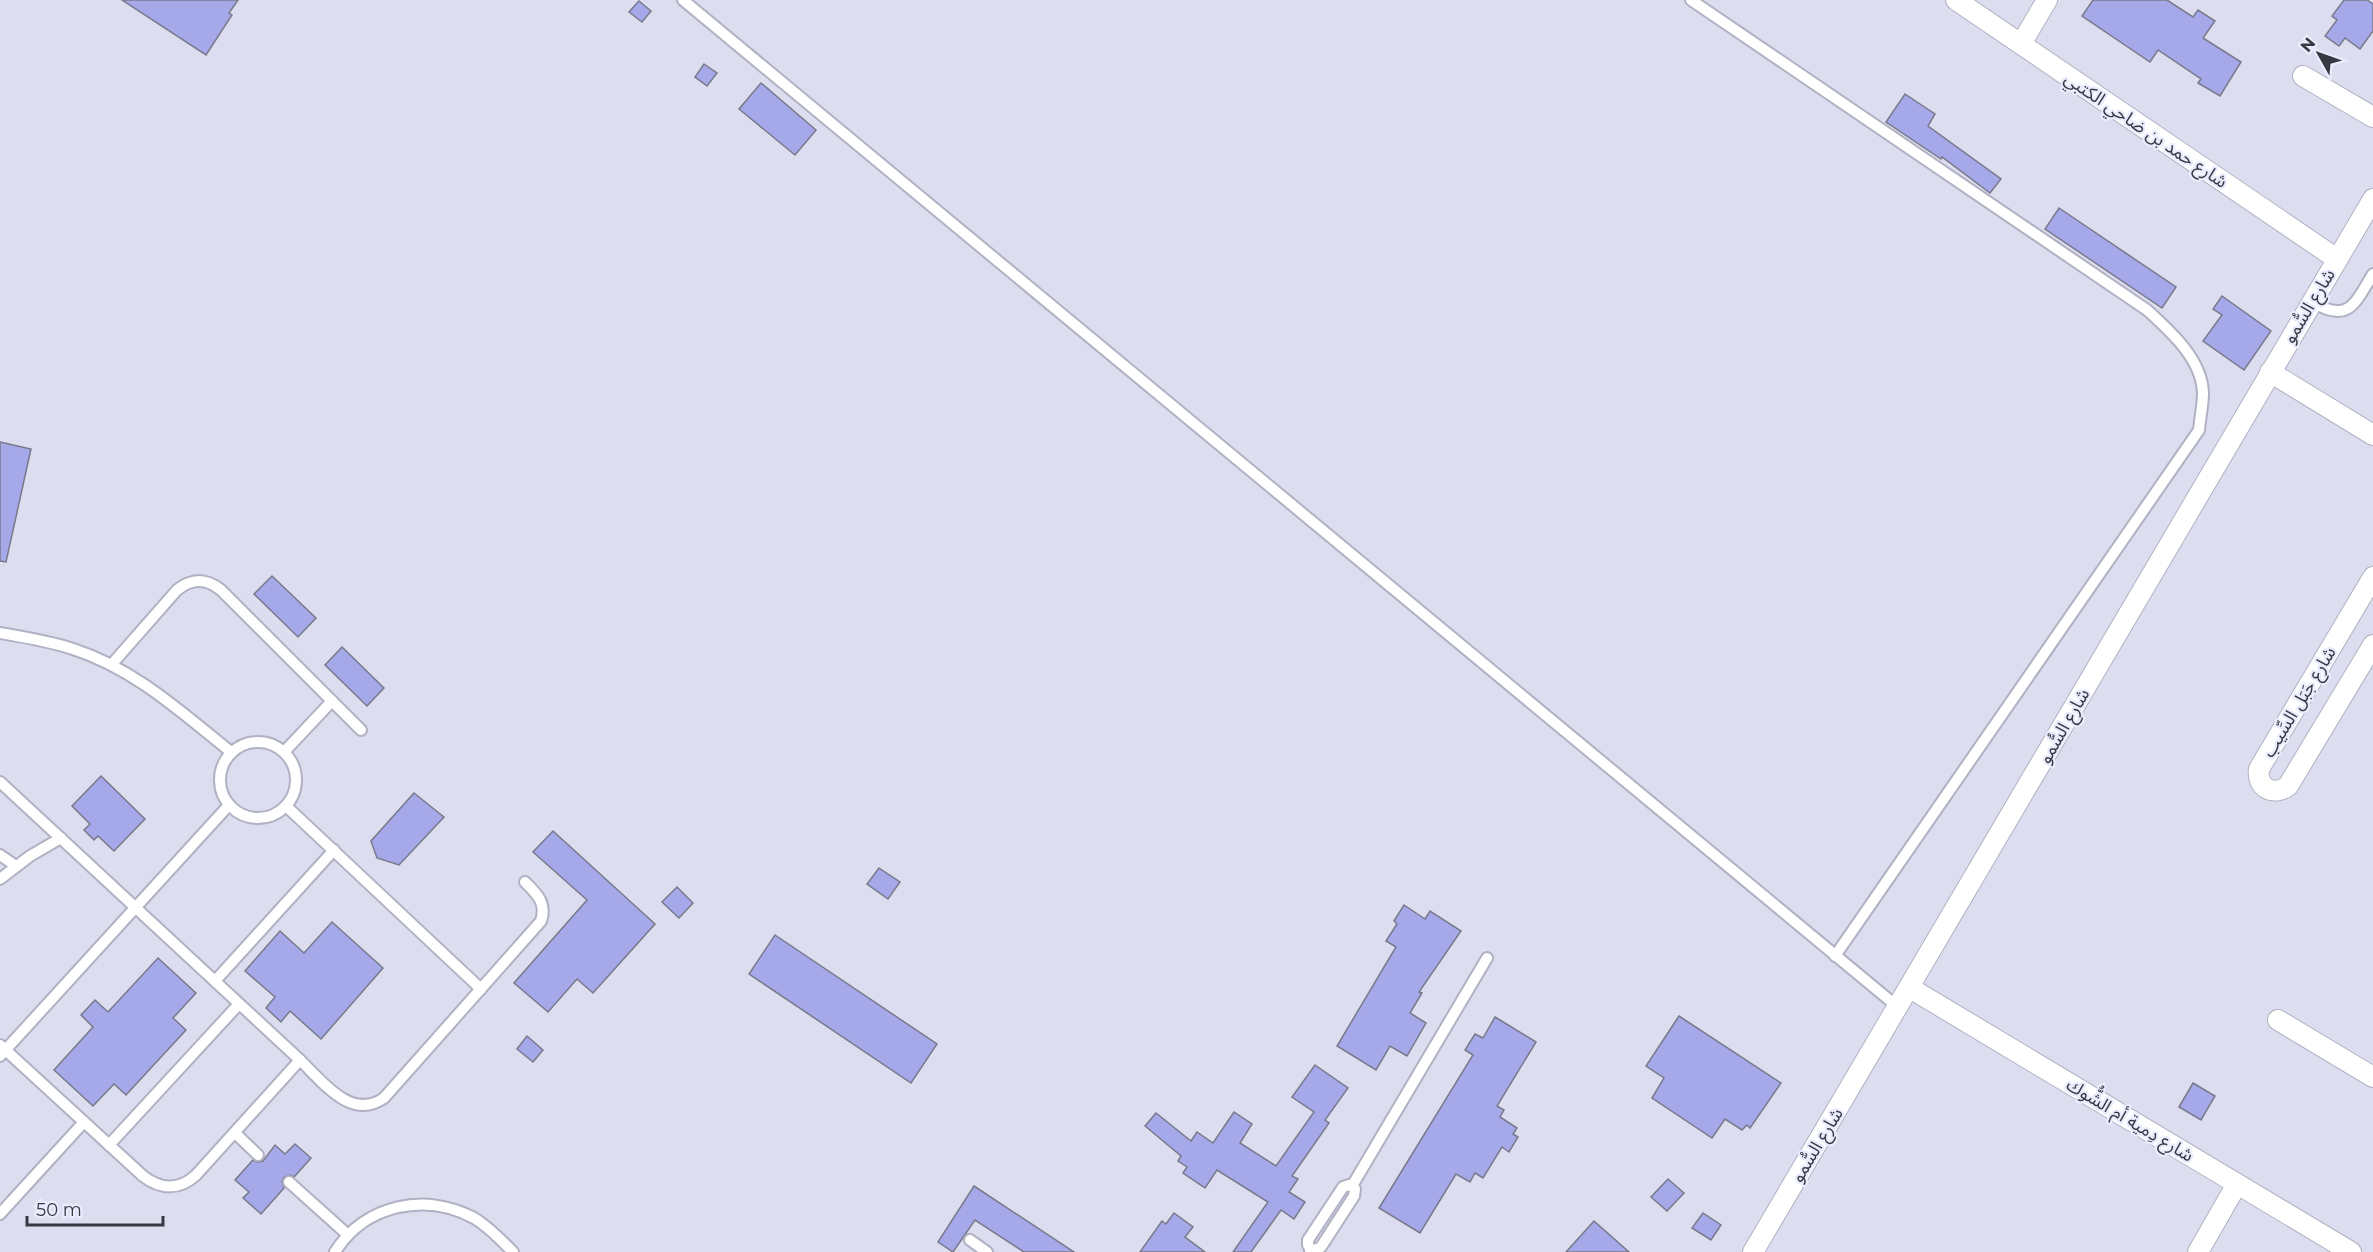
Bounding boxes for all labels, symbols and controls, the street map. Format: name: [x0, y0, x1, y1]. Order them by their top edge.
north arrow: [2289, 24, 2349, 84]
text: N: [2296, 34, 2319, 56]
street label: شارع حمد بن ضاحي الكتبي: [2059, 67, 2232, 195]
street label: شارع السُّمو: [2278, 265, 2342, 349]
street label: شارع جَبَل السِّيب: [2257, 643, 2343, 763]
street label: شارع السُّمو: [2034, 685, 2097, 769]
street label: شارع دِمية أم الشُّوك: [2061, 1069, 2200, 1169]
street label: شارع السُّمو: [1786, 1104, 1850, 1188]
scale bar: [27, 1189, 164, 1227]
text: 50 m: [36, 1199, 82, 1221]

